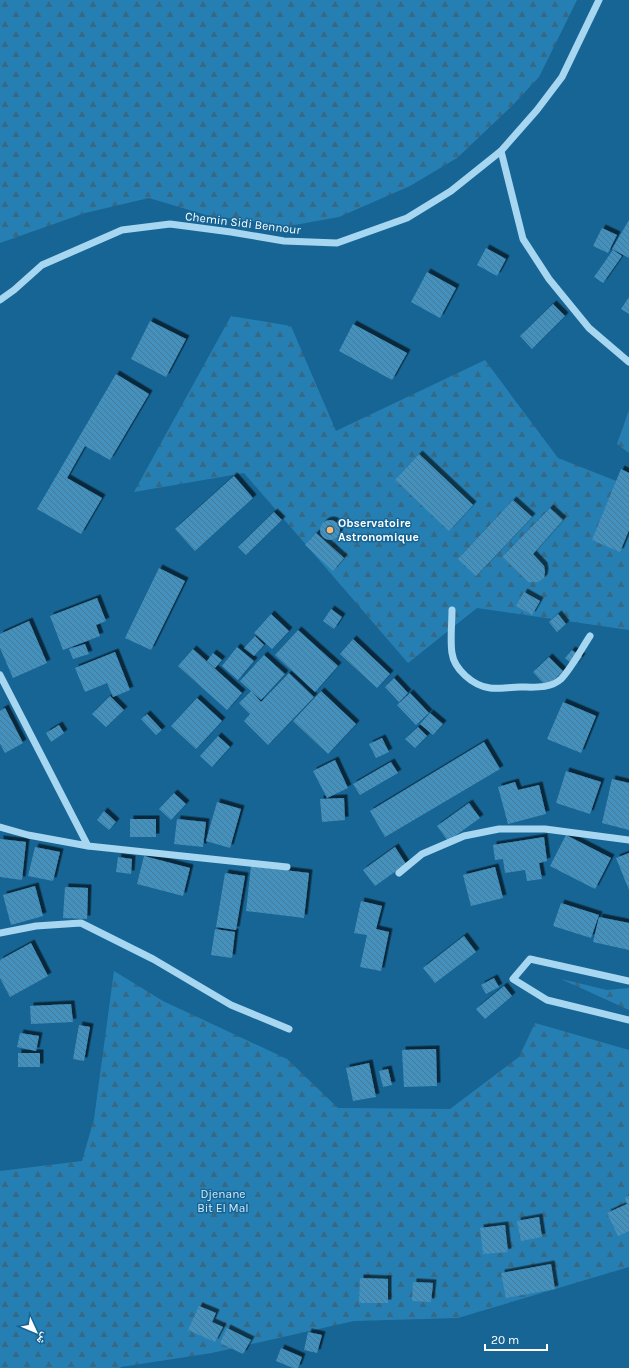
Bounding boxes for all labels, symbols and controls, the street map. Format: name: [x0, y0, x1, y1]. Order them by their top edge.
street label: Chemin Sidi Bennour: [184, 209, 302, 237]
place label: Observatoire Astronomique: [338, 516, 419, 544]
marker: Observatoire Astronomique: [325, 525, 335, 535]
park label: Djenane Bit El Mal: [197, 1187, 249, 1215]
north arrow: [16, 1312, 56, 1352]
scale bar: [485, 1326, 547, 1352]
text: ش: [33, 1329, 52, 1348]
text: 20 m: [491, 1333, 519, 1347]

